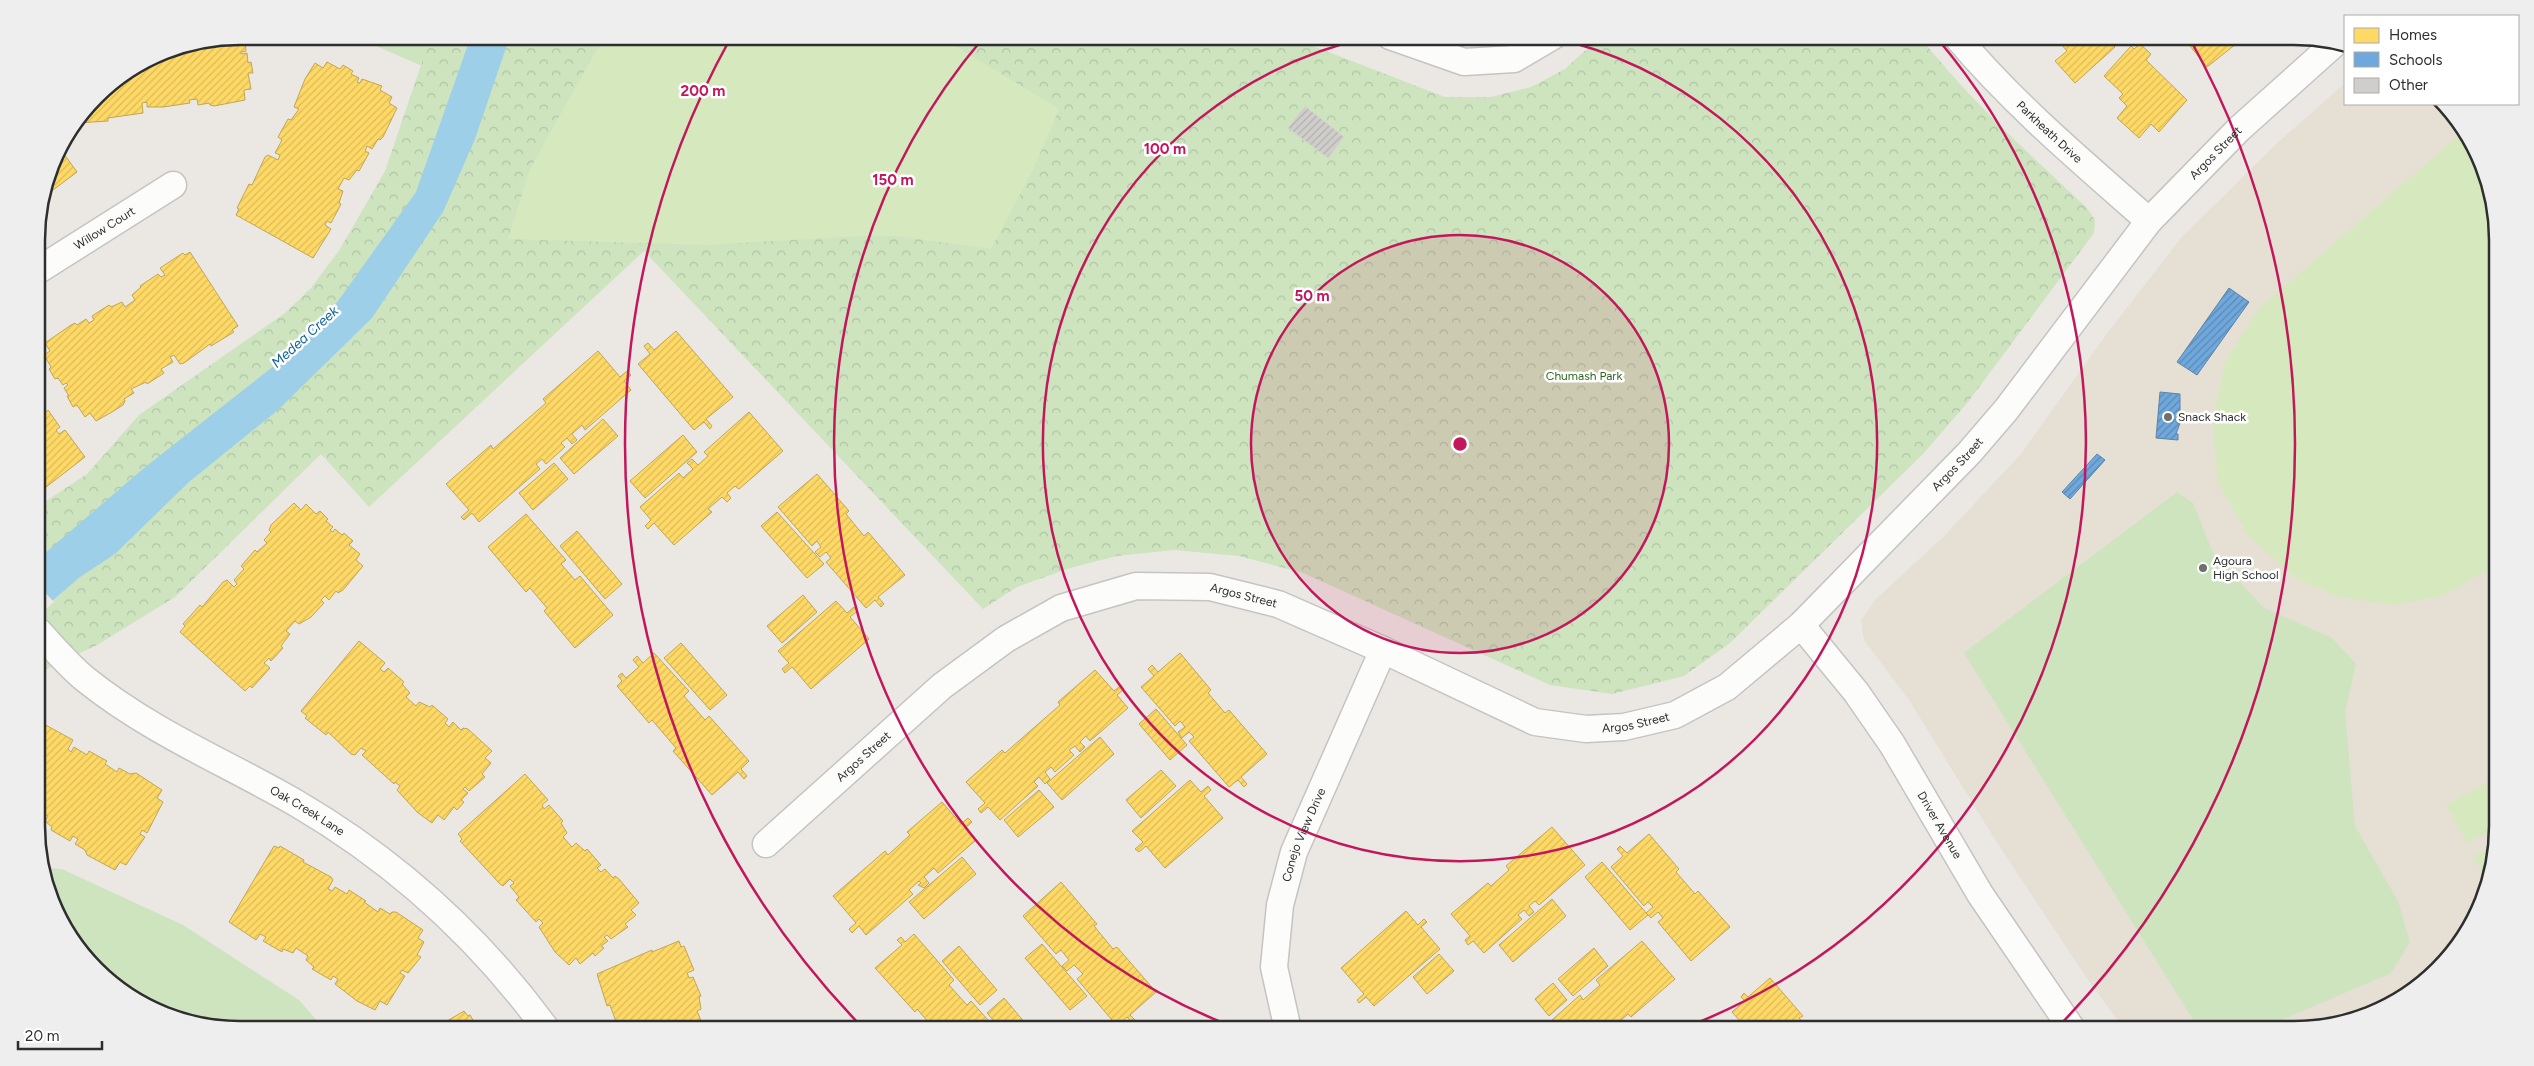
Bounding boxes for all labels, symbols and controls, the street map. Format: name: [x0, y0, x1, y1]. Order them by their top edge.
legend: [2344, 15, 2519, 105]
text: Homes: [2389, 26, 2437, 44]
text: Schools: [2389, 51, 2442, 69]
text: Other: [2389, 76, 2428, 94]
text: 200 m: [681, 82, 725, 100]
street label: Parkheath Drive: [2014, 98, 2085, 166]
street label: Argos Street: [2187, 123, 2245, 182]
text: 100 m: [1144, 140, 1186, 158]
text: 150 m: [872, 171, 914, 189]
street label: Willow Court: [71, 203, 138, 253]
text: 50 m: [1294, 287, 1330, 305]
water label: Medea Creek: [268, 302, 343, 371]
park label: Chumash Park: [1546, 369, 1622, 383]
place label: Snack Shack: [2178, 410, 2246, 424]
marker: Snack Shack: [2162, 411, 2174, 423]
street label: Argos Street: [1929, 434, 1986, 494]
centre of rings: [1451, 435, 1469, 453]
place label: Agoura High School: [2213, 554, 2279, 582]
marker: Agoura High School: [2197, 562, 2209, 574]
street label: Argos Street: [1209, 580, 1279, 611]
street label: Argos Street: [1602, 709, 1671, 735]
street label: Argos Street: [833, 728, 894, 785]
street label: Oak Creek Lane: [268, 783, 348, 839]
street label: Conejo View Drive: [1279, 785, 1329, 883]
street label: Driver Avenue: [1914, 789, 1965, 862]
scale bar: [18, 1018, 101, 1050]
text: 20 m: [25, 1027, 59, 1045]

